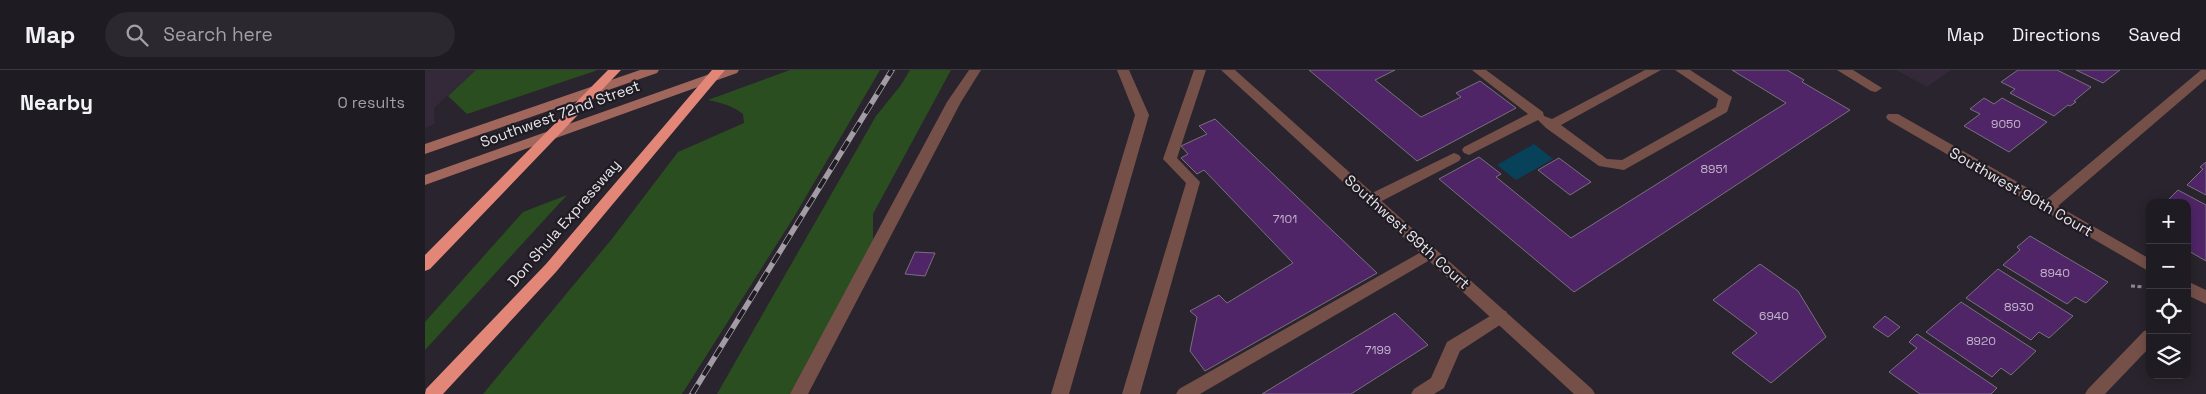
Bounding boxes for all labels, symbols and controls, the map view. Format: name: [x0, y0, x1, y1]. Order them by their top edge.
search box: [105, 12, 455, 57]
text: Map: [25, 19, 75, 50]
icon: search: [123, 21, 151, 49]
text: Search here: [163, 22, 273, 47]
text: Map: [1947, 23, 1984, 46]
text: Directions: [2012, 23, 2101, 46]
text: Saved: [2129, 23, 2181, 46]
street label: Southwest 72nd Street: [477, 76, 642, 151]
text: Nearby: [20, 89, 93, 116]
text: 0 results: [337, 92, 405, 113]
house number: 9050: [1991, 116, 2021, 132]
street label: Southwest 90th Court: [1946, 143, 2096, 240]
street label: Don Shula Expressway: [503, 155, 624, 290]
house number: 8951: [1701, 161, 1727, 177]
street label: Southwest 89th Court: [1341, 170, 1474, 293]
map controls: [2146, 199, 2191, 379]
button: +: [2146, 199, 2191, 244]
house number: 7101: [1273, 211, 1297, 227]
button: −: [2146, 244, 2191, 289]
house number: 8940: [2040, 265, 2070, 281]
button: locate: [2146, 289, 2191, 334]
house number: 8930: [2004, 299, 2034, 315]
house number: 6940: [1759, 308, 1789, 324]
house number: 8920: [1966, 333, 1996, 349]
button: layers: [2146, 334, 2191, 379]
house number: 7199: [1365, 342, 1391, 358]

